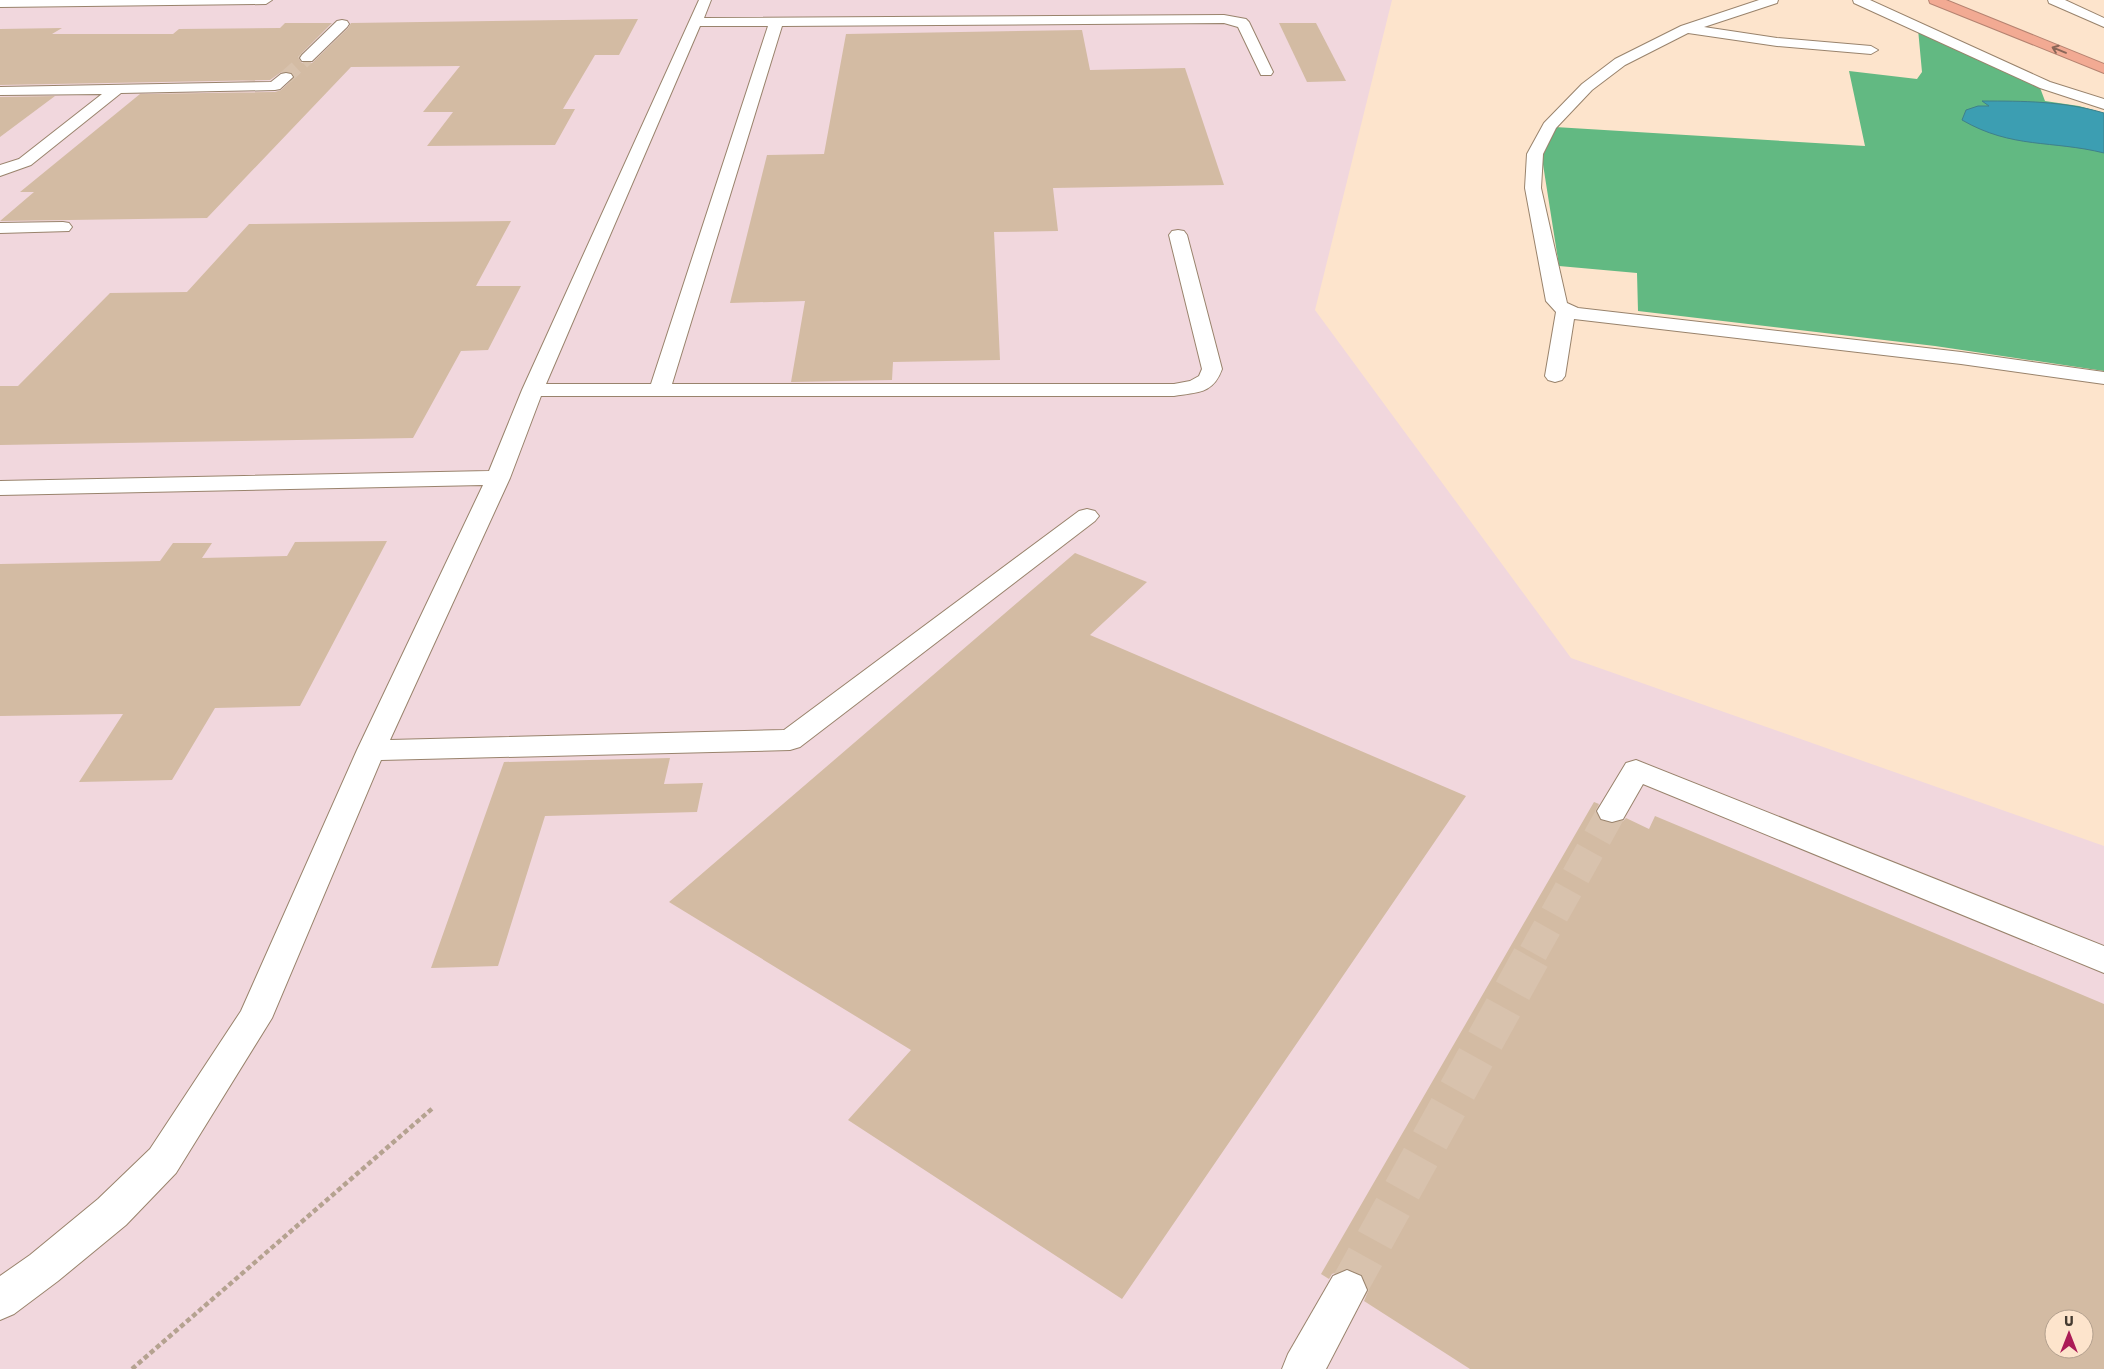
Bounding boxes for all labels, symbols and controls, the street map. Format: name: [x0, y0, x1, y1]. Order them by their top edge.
one-way arrow: [2052, 45, 2067, 55]
north arrow: [2044, 1309, 2094, 1359]
text: U: [2064, 1311, 2074, 1331]

